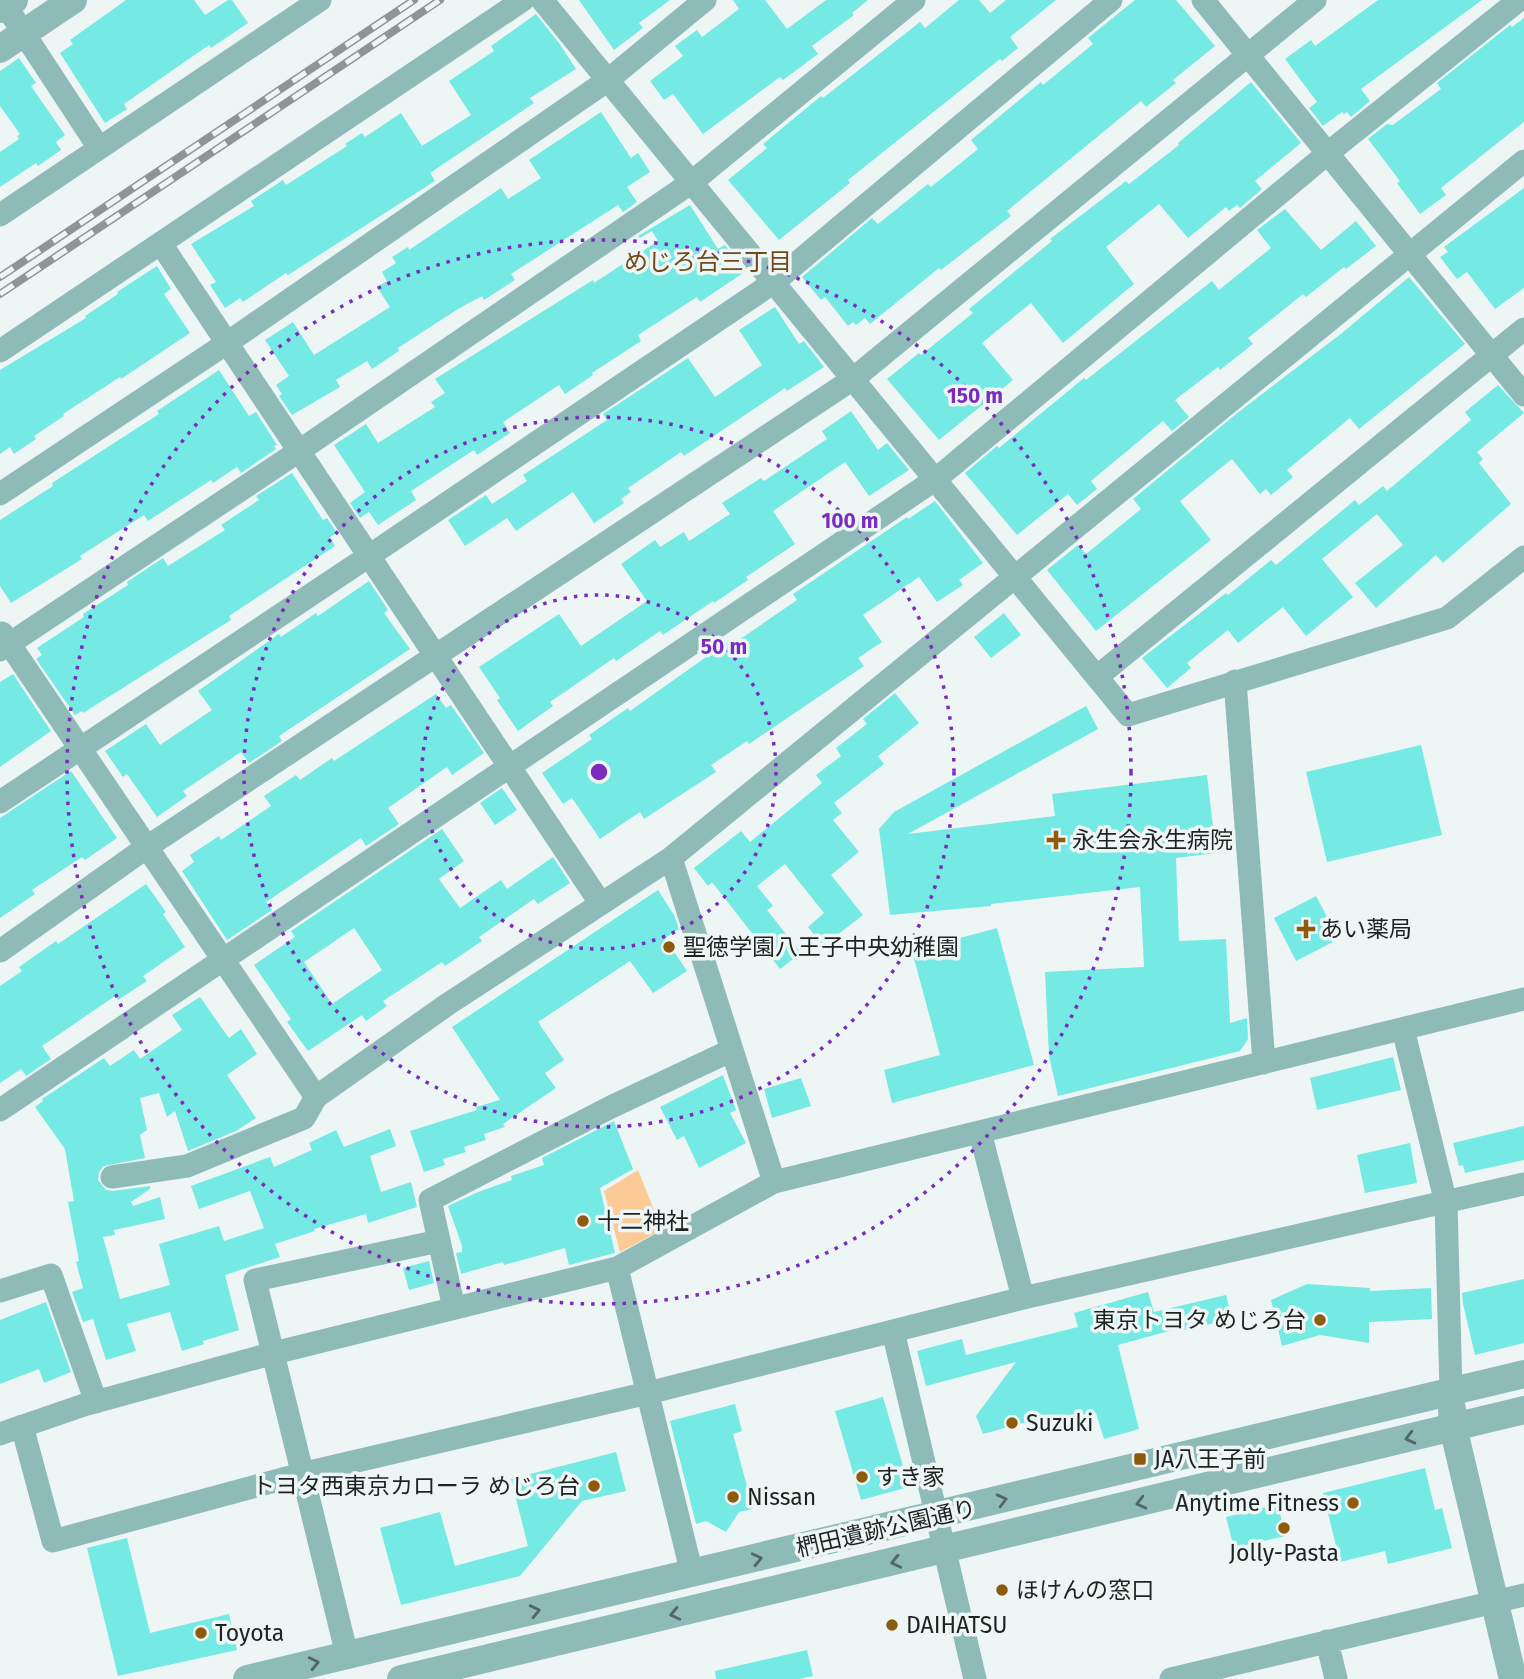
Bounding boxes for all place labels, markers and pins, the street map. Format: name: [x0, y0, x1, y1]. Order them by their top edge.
centre of rings: [587, 760, 611, 784]
place label: 永生会永生病院: [1072, 826, 1233, 854]
marker: 永生会永生病院: [1046, 830, 1066, 850]
place label: あい薬局: [1320, 915, 1412, 943]
marker: あい薬局: [1298, 921, 1314, 937]
place label: 聖徳学園八王子中央幼稚園: [683, 933, 959, 961]
marker: 聖徳学園八王子中央幼稚園: [661, 939, 677, 955]
place label: 十二神社: [597, 1207, 689, 1235]
marker: 十二神社: [575, 1213, 591, 1229]
place label: 東京トヨタ めじろ台: [1093, 1306, 1306, 1334]
marker: 東京トヨタ めじろ台: [1312, 1312, 1328, 1328]
place label: Suzuki: [1026, 1409, 1093, 1437]
marker: Suzuki: [1004, 1415, 1020, 1431]
place label: JA八王子前: [1154, 1445, 1266, 1473]
marker: JA八王子前: [1132, 1451, 1148, 1467]
place label: すき家: [876, 1463, 945, 1491]
marker: すき家: [854, 1469, 870, 1485]
place label: トヨタ西東京カローラ めじろ台: [252, 1472, 580, 1500]
marker: トヨタ西東京カローラ めじろ台: [586, 1478, 602, 1494]
place label: Nissan: [747, 1483, 816, 1511]
marker: Nissan: [725, 1489, 741, 1505]
place label: Anytime Fitness: [1176, 1489, 1339, 1517]
marker: Anytime Fitness: [1345, 1495, 1361, 1511]
marker: Jolly-Pasta: [1276, 1520, 1292, 1536]
place label: Jolly-Pasta: [1229, 1539, 1339, 1567]
place label: ほけんの窓口: [1016, 1576, 1154, 1604]
marker: ほけんの窓口: [994, 1582, 1010, 1598]
place label: DAIHATSU: [906, 1611, 1007, 1639]
marker: DAIHATSU: [884, 1617, 900, 1633]
place label: Toyota: [215, 1619, 284, 1647]
marker: Toyota: [193, 1625, 209, 1641]

